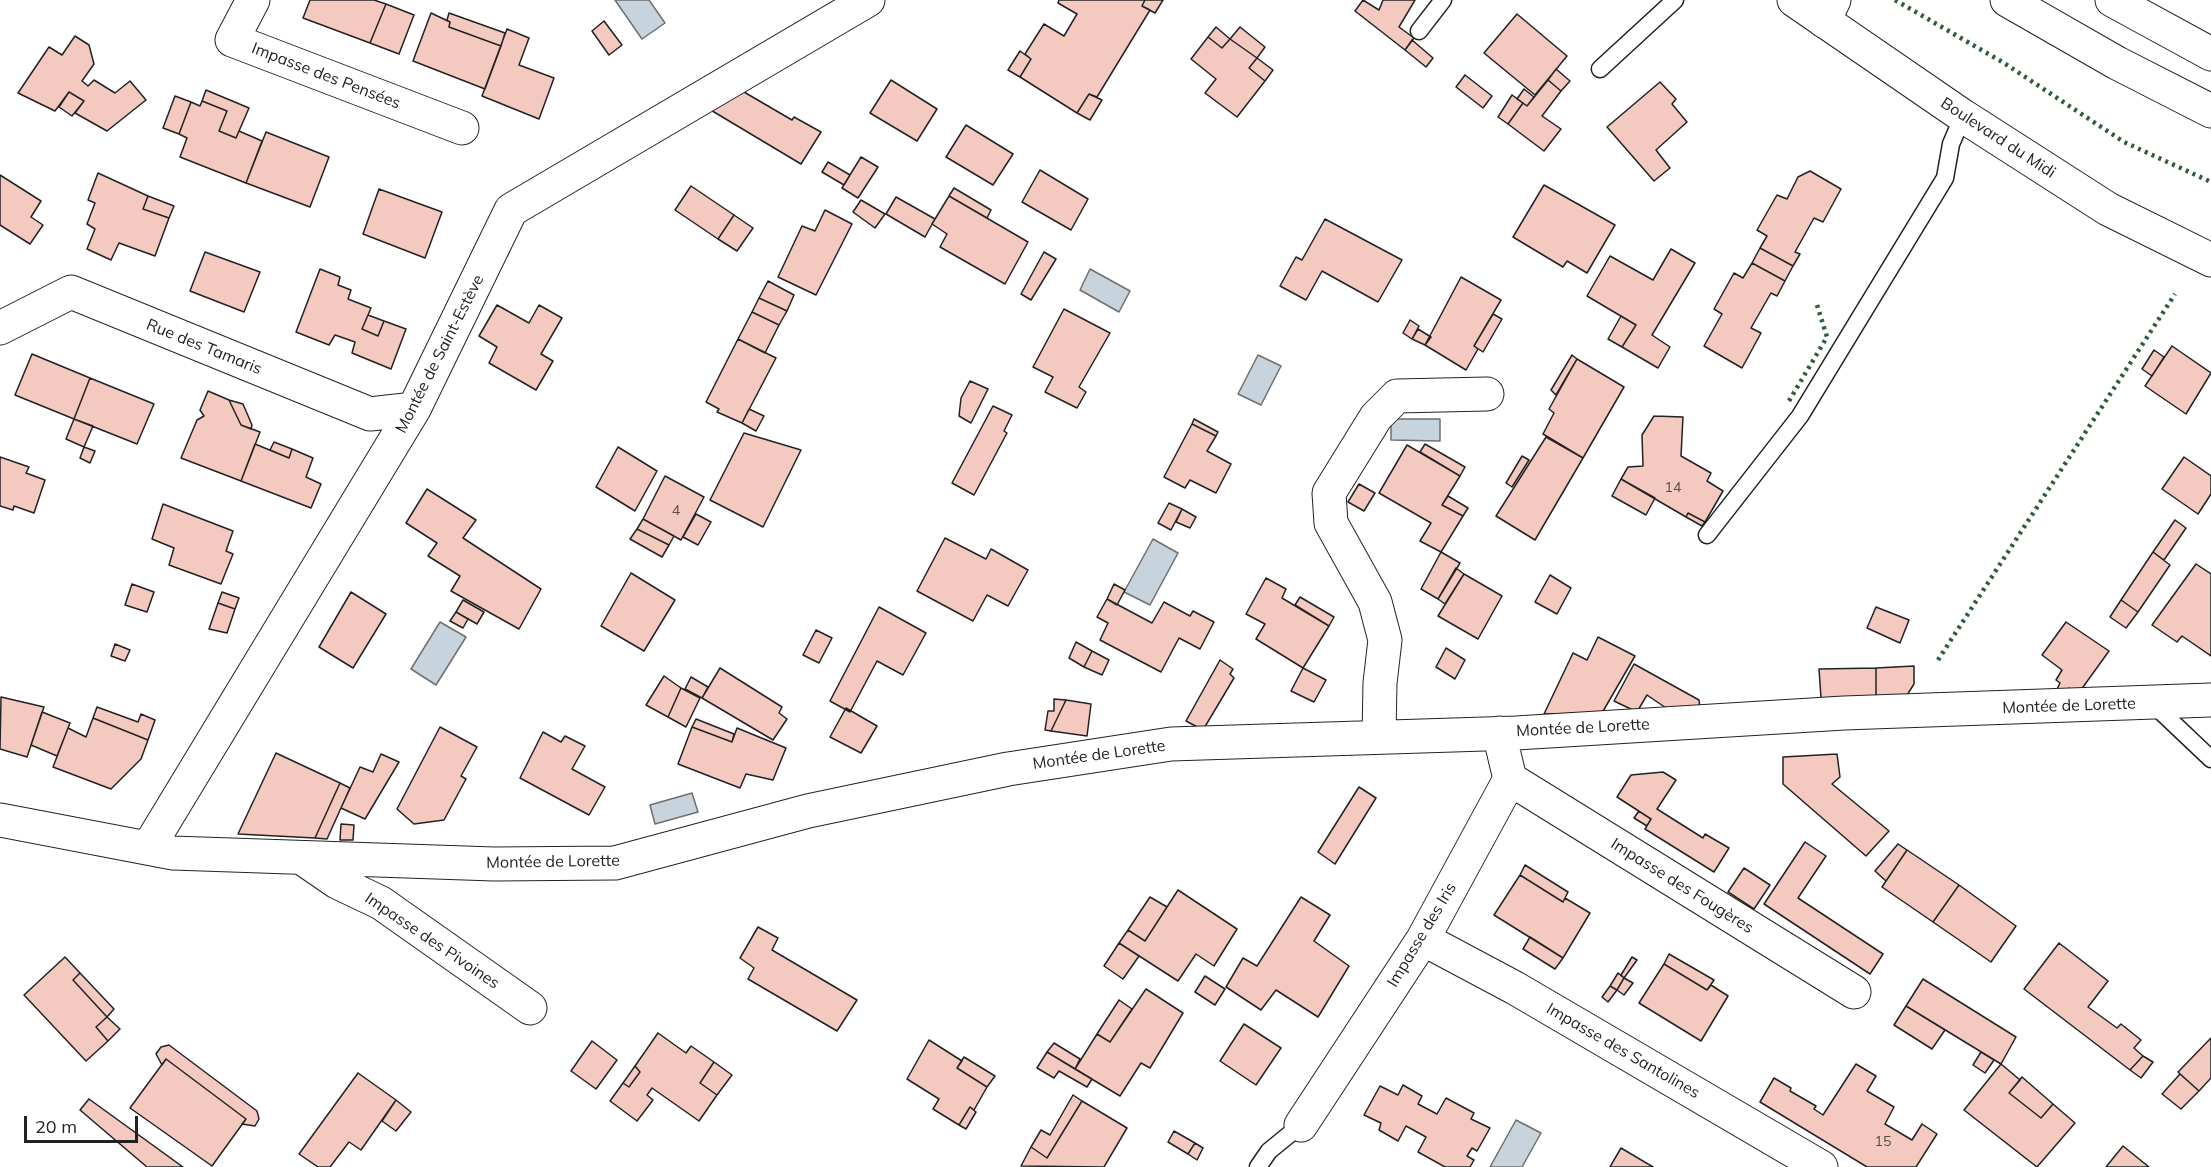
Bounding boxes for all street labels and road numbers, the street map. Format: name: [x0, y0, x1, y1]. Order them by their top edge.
street label: Impasse des Pensées: [249, 39, 403, 113]
street label: Boulevard du Midi: [1937, 94, 2059, 182]
street label: Montée de Saint-Estève: [392, 272, 488, 436]
street label: Rue des Tamaris: [143, 315, 265, 379]
street label: Montée de Lorette: [2002, 694, 2136, 718]
street label: Montée de Lorette: [1516, 715, 1650, 741]
street label: Montée de Lorette: [1032, 736, 1166, 774]
street label: Impasse des Fougères: [1607, 834, 1757, 938]
street label: Montée de Lorette: [486, 851, 620, 873]
street label: Impasse des Iris: [1383, 879, 1461, 991]
street label: Impasse des Pivoines: [361, 889, 503, 993]
street label: Impasse des Santolines: [1543, 999, 1703, 1103]

